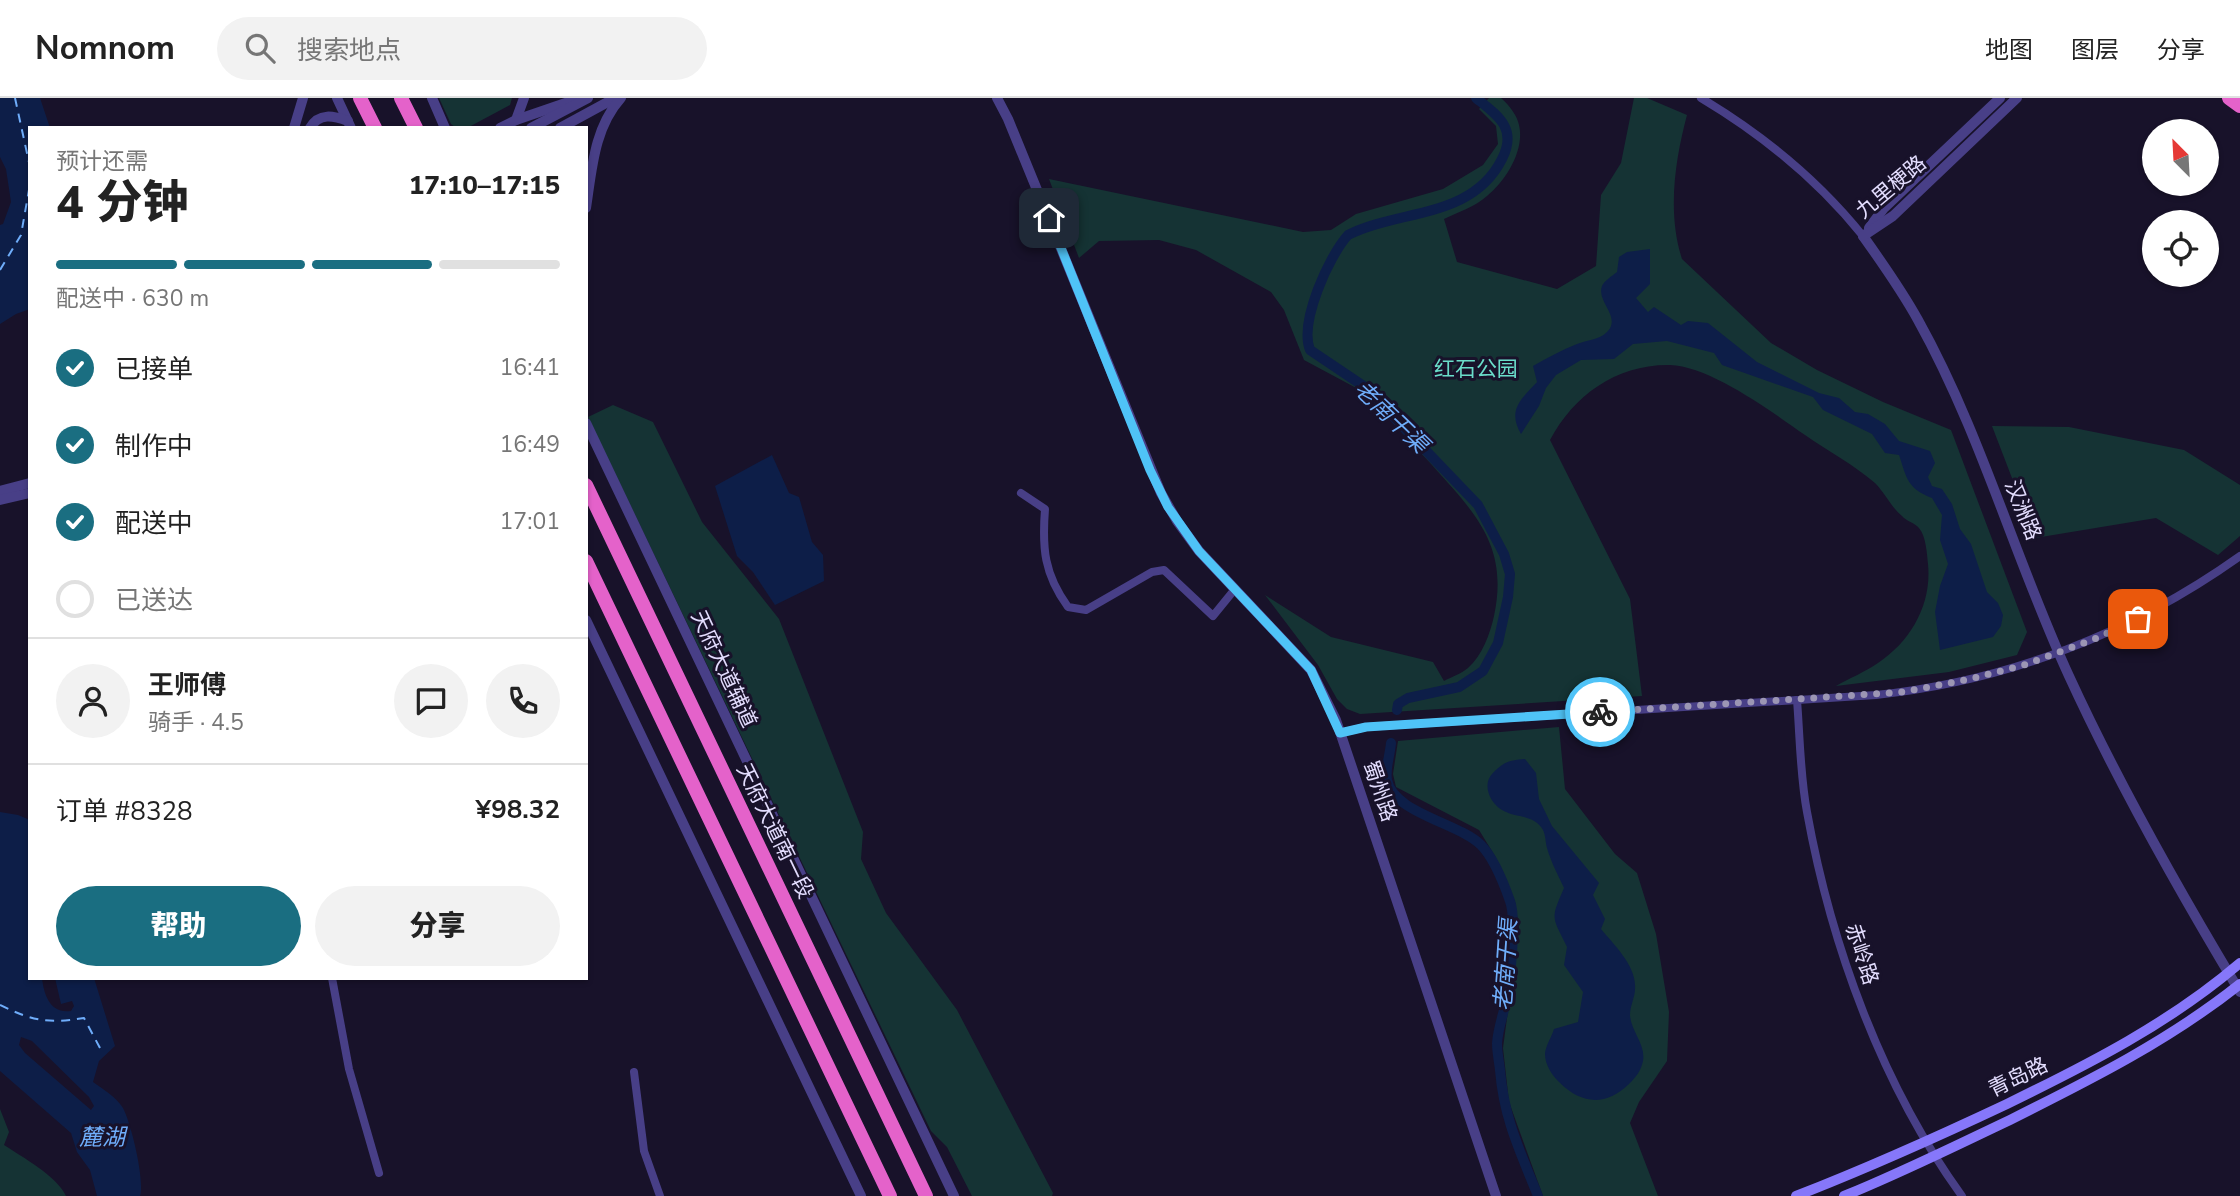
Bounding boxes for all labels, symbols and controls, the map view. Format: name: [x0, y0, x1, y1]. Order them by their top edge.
search box: [217, 17, 707, 80]
text: Nomnom: [35, 26, 175, 71]
icon: search: [241, 29, 279, 67]
text: 搜索地点: [297, 33, 401, 68]
text: 地图: [1985, 34, 2033, 66]
text: 图层: [2071, 34, 2119, 66]
text: 分享: [2157, 34, 2205, 66]
north arrow: [2142, 119, 2219, 196]
map controls: [2142, 119, 2219, 287]
text: 预计还需: [56, 146, 148, 177]
street label: 九里梗路: [1850, 149, 1932, 225]
text: 17:10–17:15: [409, 168, 560, 203]
text: 4 分钟: [56, 171, 188, 234]
pin: [1019, 188, 1079, 248]
icon: home: [1030, 199, 1068, 237]
button: locate: [2142, 210, 2219, 287]
text: 配送中 · 630 m: [56, 283, 209, 314]
icon: check: [56, 349, 94, 387]
text: 已接单: [115, 352, 193, 387]
text: 16:41: [500, 352, 560, 383]
park label: 红石公园: [1434, 355, 1518, 383]
water label: 老南干渠: [1347, 374, 1437, 462]
icon: check: [56, 426, 94, 464]
text: 制作中: [115, 429, 193, 464]
text: 16:49: [500, 429, 560, 460]
street label: 汉洲路: [1998, 476, 2048, 544]
icon: check: [56, 503, 94, 541]
text: 配送中: [115, 506, 193, 541]
text: 17:01: [500, 506, 560, 537]
text: 已送达: [115, 583, 193, 618]
pin: [2108, 589, 2168, 649]
icon: bag: [2119, 600, 2157, 638]
street label: 天府大道辅道: [685, 606, 763, 732]
button: person: [56, 664, 130, 738]
button: chat: [394, 664, 468, 738]
button: phone: [486, 664, 560, 738]
text: 王师傅: [148, 668, 226, 703]
courier: [1565, 677, 1635, 747]
icon: bike: [1581, 693, 1619, 731]
text: 骑手 · 4.5: [148, 707, 244, 738]
street label: 蜀州路: [1357, 757, 1403, 825]
street label: 天府大道南一段: [730, 759, 820, 903]
text: ¥98.32: [476, 792, 560, 827]
text: 订单 #8328: [56, 794, 193, 829]
button: 帮助: [56, 886, 301, 966]
button: 分享: [315, 886, 560, 966]
water label: 老南干渠: [1487, 915, 1525, 1012]
street label: 赤岭路: [1839, 920, 1885, 988]
street label: 青岛路: [1984, 1051, 2052, 1103]
water label: 麓湖: [79, 1122, 128, 1153]

